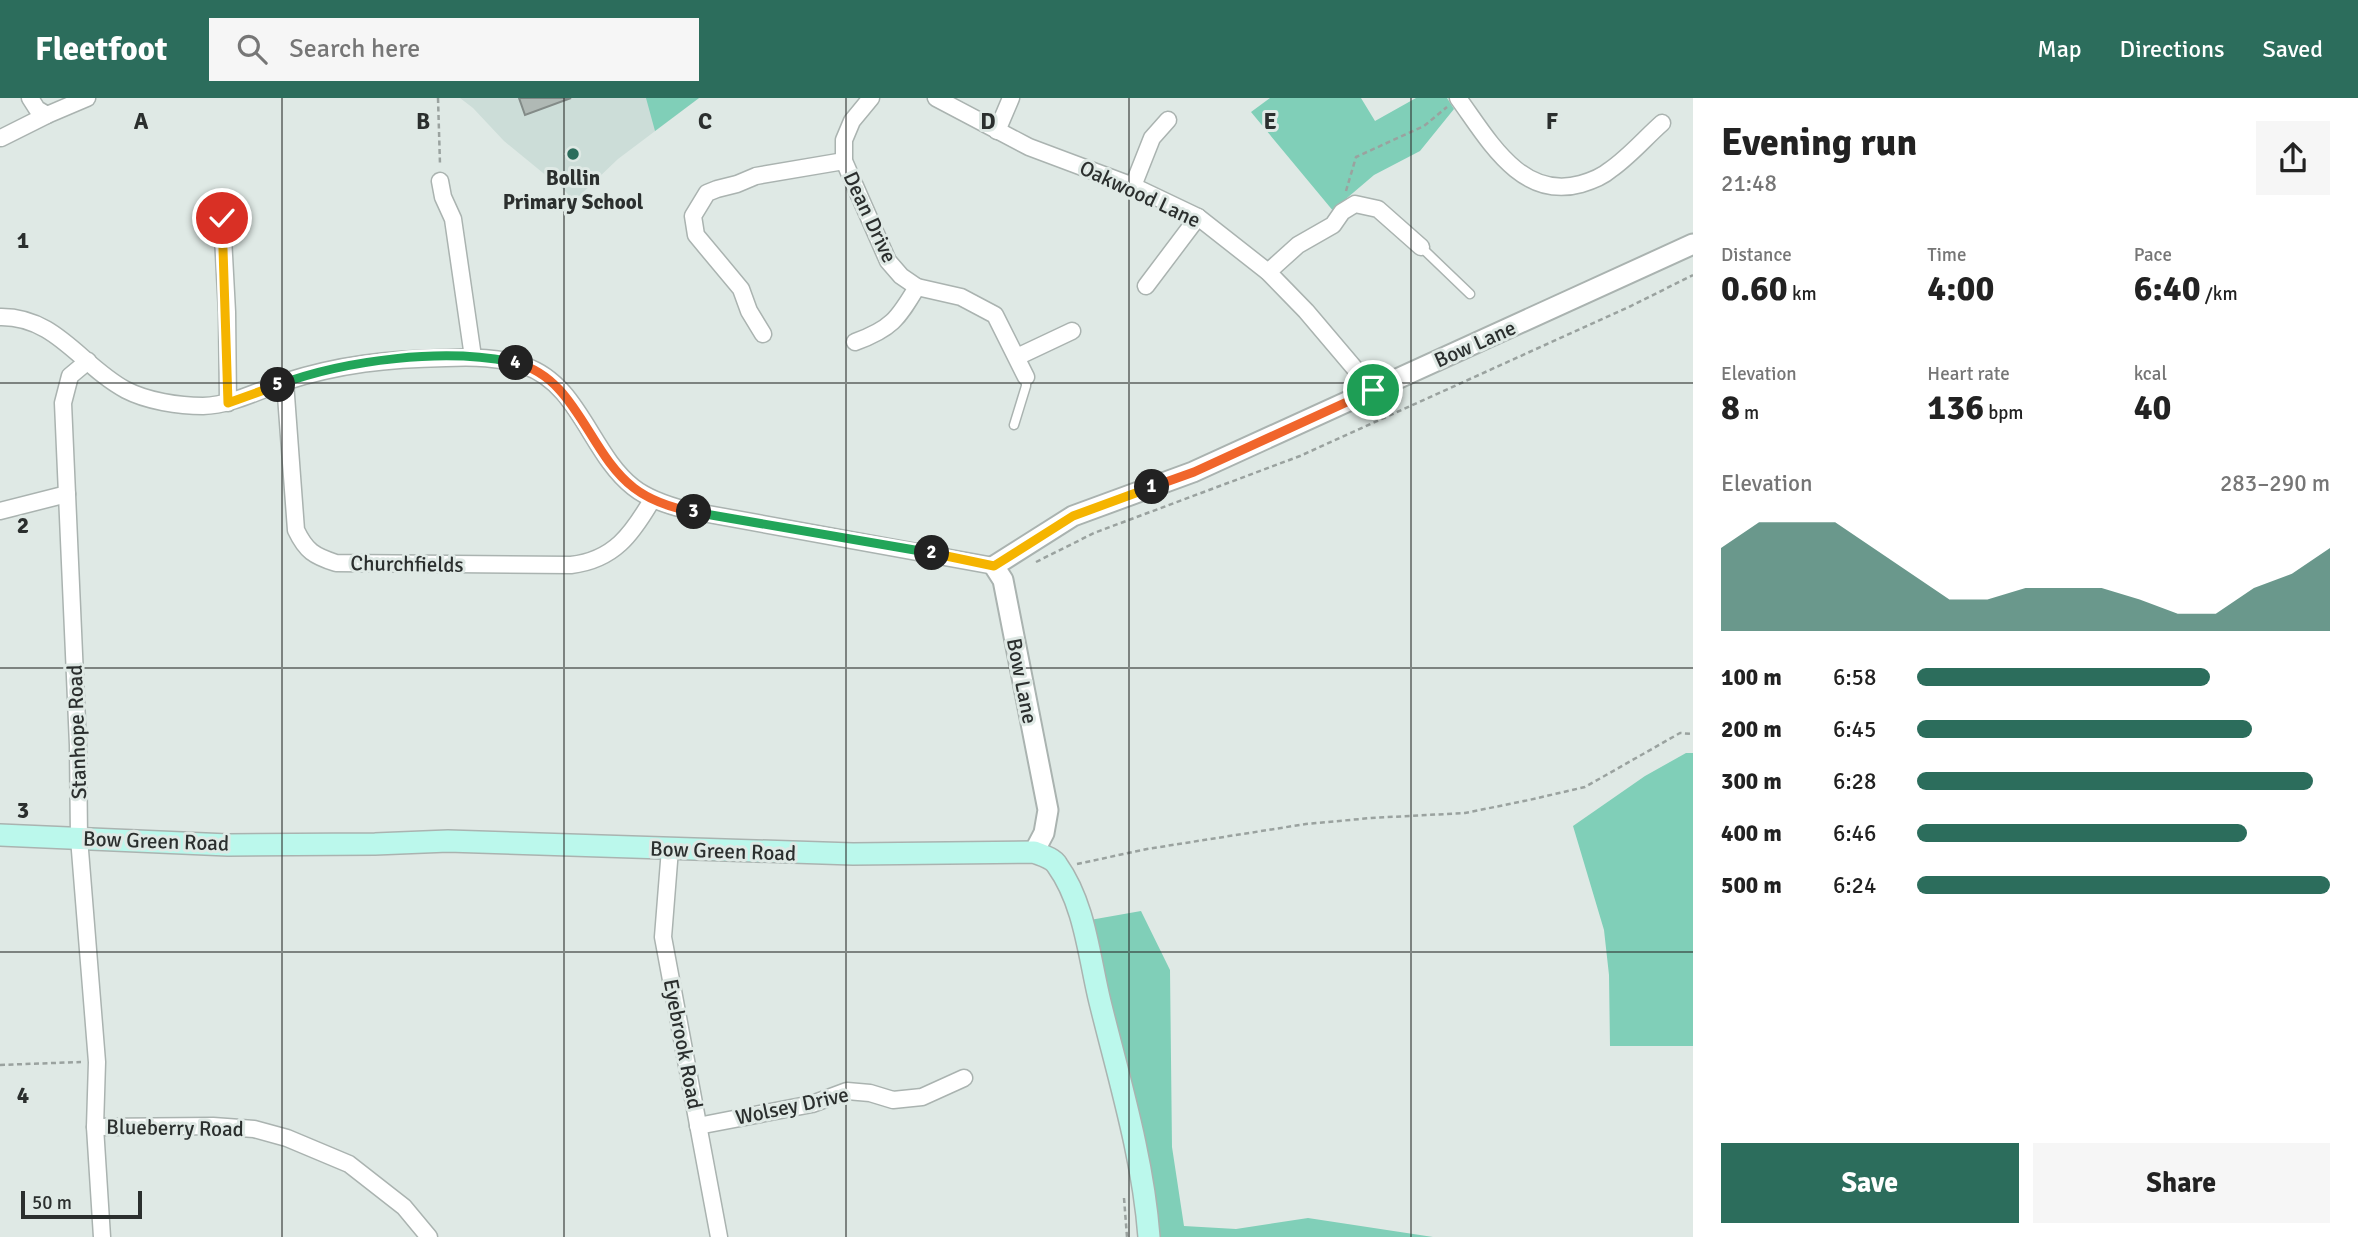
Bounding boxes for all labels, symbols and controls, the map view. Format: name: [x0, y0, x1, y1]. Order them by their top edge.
search box: [209, 18, 699, 81]
text: Fleetfoot: [35, 29, 167, 70]
icon: search: [233, 30, 271, 68]
text: Search here: [289, 33, 420, 65]
text: Map: [2037, 34, 2082, 64]
text: Directions: [2120, 34, 2225, 64]
text: Saved: [2263, 34, 2323, 64]
text: A: [134, 107, 149, 136]
text: B: [416, 107, 430, 136]
text: C: [698, 107, 712, 136]
text: D: [980, 107, 996, 136]
text: E: [1263, 107, 1277, 136]
text: F: [1546, 107, 1558, 136]
text: Evening run: [1721, 119, 1917, 166]
button: share: [2256, 121, 2330, 195]
marker: Bollin Primary School: [565, 146, 581, 162]
street label: Oakwood Lane: [1075, 155, 1205, 233]
place label: Bollin Primary School: [503, 165, 644, 215]
street label: Dean Drive: [838, 167, 902, 267]
text: 21:48: [1721, 169, 1777, 198]
pin: [192, 188, 252, 248]
icon: check: [203, 199, 241, 237]
text: 1: [17, 226, 29, 255]
text: Distance: [1721, 243, 1792, 267]
text: Time: [1927, 243, 1966, 267]
text: Pace: [2134, 243, 2172, 267]
text: 0.60: [1721, 267, 1788, 310]
text: 4:00: [1927, 267, 1994, 310]
text: 6:40: [2134, 267, 2201, 310]
text: km: [1788, 282, 1817, 306]
text: /km: [2201, 282, 2238, 306]
street label: Bow Lane: [1430, 315, 1520, 373]
pin: 4: [498, 345, 534, 380]
text: 4: [510, 350, 521, 374]
pin: [1343, 360, 1403, 420]
text: Elevation: [1721, 362, 1797, 386]
text: Heart rate: [1927, 362, 2010, 386]
text: kcal: [2134, 362, 2167, 386]
pin: 5: [260, 368, 296, 402]
icon: arrive: [1354, 371, 1392, 409]
text: 5: [272, 372, 283, 396]
text: 8: [1721, 386, 1740, 429]
text: 136: [1927, 386, 1984, 429]
text: 40: [2134, 386, 2171, 429]
text: m: [1740, 401, 1759, 425]
text: bpm: [1984, 401, 2023, 425]
text: Elevation: [1721, 469, 1813, 498]
text: 283–290 m: [2220, 469, 2330, 498]
pin: 1: [1134, 470, 1170, 504]
text: 1: [1146, 474, 1157, 498]
pin: 3: [676, 494, 712, 530]
text: 3: [688, 499, 699, 523]
text: 2: [17, 511, 29, 540]
pin: 2: [914, 536, 950, 570]
text: 2: [926, 540, 937, 564]
street label: Churchfields: [350, 550, 464, 578]
street label: Bow Lane: [1001, 636, 1043, 726]
text: 100 m: [1721, 663, 1782, 692]
text: 6:58: [1833, 663, 1876, 692]
street label: Stanhope Road: [62, 664, 92, 800]
text: 200 m: [1721, 715, 1782, 744]
text: 6:45: [1833, 715, 1876, 744]
text: 300 m: [1721, 767, 1782, 796]
text: 6:28: [1833, 767, 1876, 796]
text: 3: [17, 796, 29, 825]
text: 400 m: [1721, 819, 1782, 848]
text: 6:46: [1833, 819, 1876, 848]
street label: Bow Green Road: [83, 825, 229, 857]
street label: Bow Green Road: [650, 835, 796, 867]
text: 500 m: [1721, 871, 1782, 900]
text: 6:24: [1833, 871, 1876, 900]
street label: Eyebrook Road: [658, 977, 708, 1111]
text: 4: [17, 1081, 29, 1110]
street label: Wolsey Drive: [733, 1081, 851, 1131]
street label: Blueberry Road: [106, 1114, 244, 1142]
button: Save: [1721, 1143, 2019, 1223]
button: Share: [2033, 1143, 2330, 1223]
scale bar: [21, 1188, 142, 1220]
text: 50 m: [32, 1191, 72, 1215]

